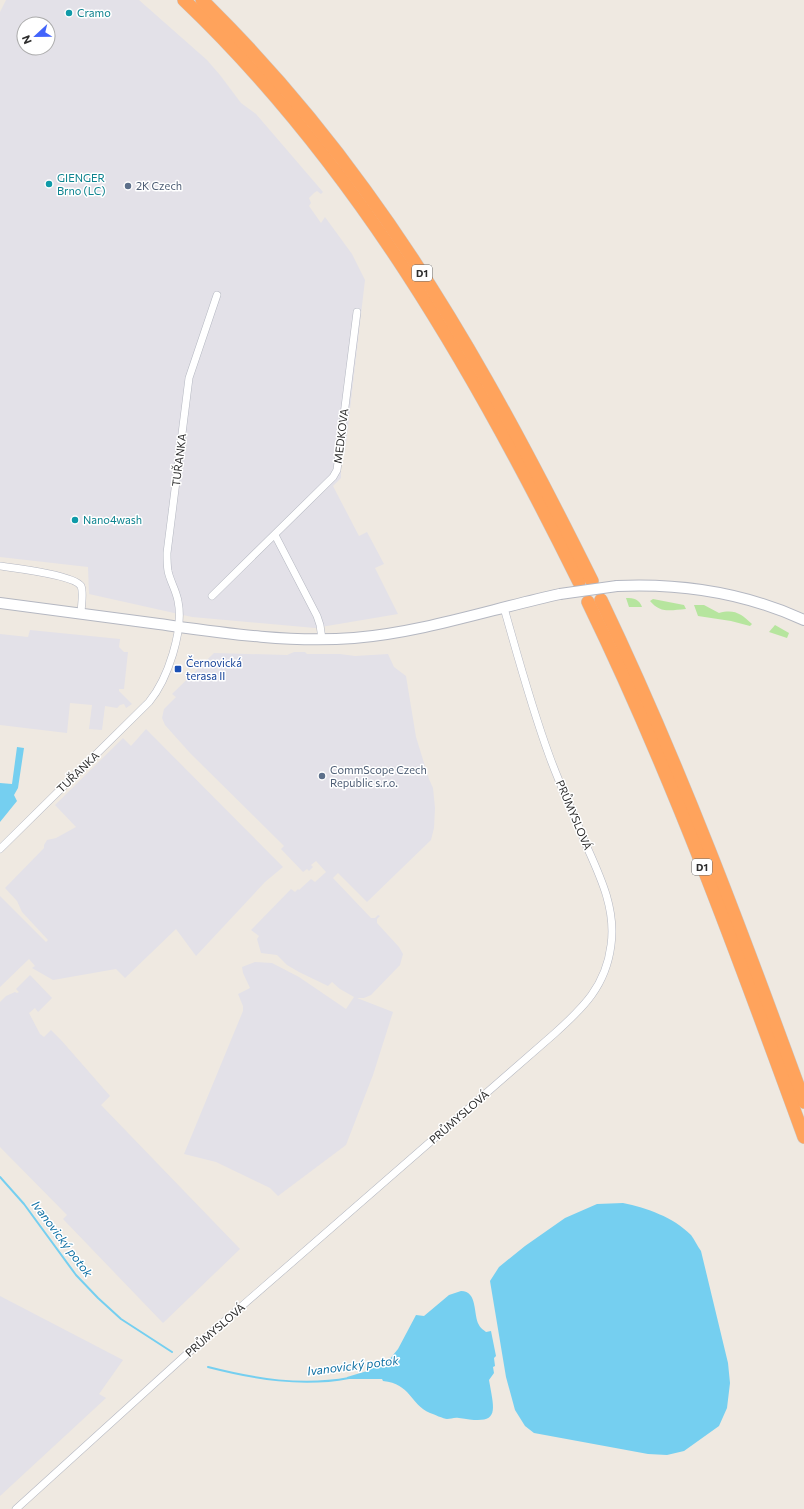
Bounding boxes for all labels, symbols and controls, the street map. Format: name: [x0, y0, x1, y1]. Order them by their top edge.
place label: Cramo: [77, 6, 111, 19]
marker: Cramo: [64, 8, 74, 18]
north arrow: [16, 16, 56, 56]
text: N: [19, 34, 34, 46]
place label: GIENGER Brno (LC): [57, 171, 106, 197]
marker: GIENGER Brno (LC): [44, 179, 54, 189]
place label: 2K Czech: [136, 179, 182, 192]
marker: 2K Czech: [123, 181, 133, 191]
road number: D1: [412, 265, 432, 281]
street label: MEDKOVA: [331, 407, 350, 464]
street label: TUŘANKA: [168, 432, 188, 487]
place label: Nano4wash: [83, 513, 142, 526]
marker: Nano4wash: [70, 515, 80, 525]
place label: Černovická terasa II: [186, 655, 242, 682]
marker: Černovická terasa II: [173, 664, 183, 674]
street label: TUŘANKA: [53, 747, 102, 795]
place label: CommScope Czech Republic s.r.o.: [330, 763, 427, 789]
marker: CommScope Czech Republic s.r.o.: [317, 771, 327, 781]
street label: PRŮMYSLOVÁ: [554, 778, 596, 852]
road number: D1: [692, 859, 712, 875]
street label: PRŮMYSLOVÁ: [426, 1086, 491, 1146]
water label: Ivanovický potok: [30, 1197, 96, 1280]
street label: PRŮMYSLOVÁ: [182, 1299, 247, 1359]
water label: Ivanovický potok: [306, 1352, 400, 1378]

